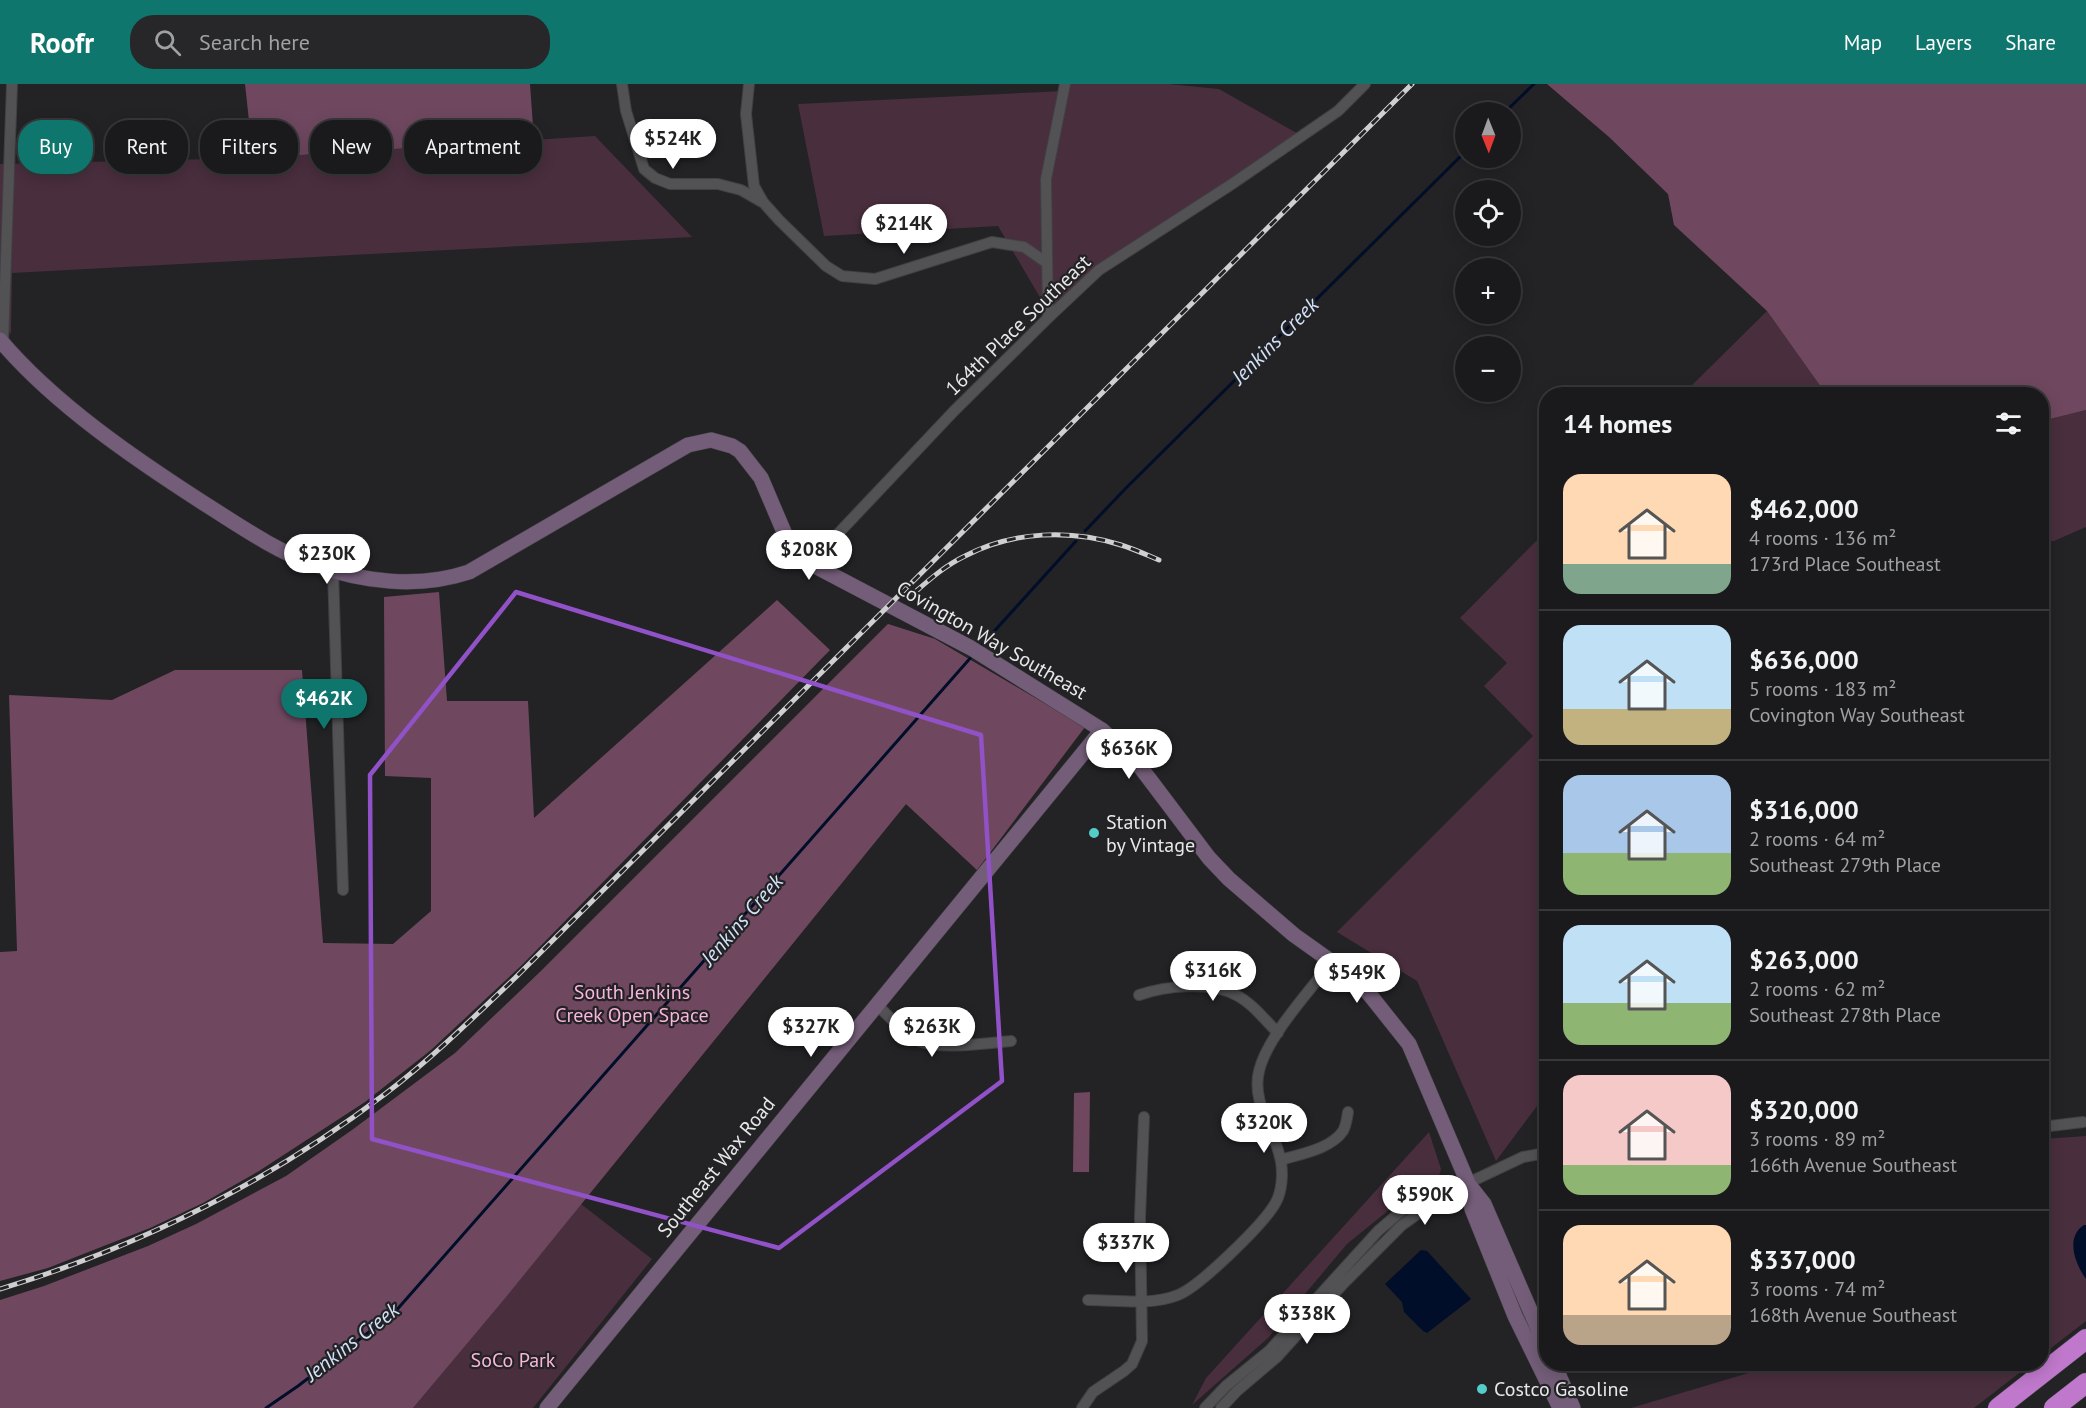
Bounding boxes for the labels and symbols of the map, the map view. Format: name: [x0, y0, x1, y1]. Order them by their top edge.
north arrow: [1455, 102, 1521, 168]
pin: $524K: [631, 119, 715, 170]
pin: $214K: [862, 204, 946, 255]
street label: 164th Place Southeast: [940, 249, 1096, 401]
water label: Jenkins Creek: [1224, 290, 1325, 392]
pin: $208K: [767, 530, 851, 581]
pin: $230K: [285, 534, 369, 585]
street label: Covington Way Southeast: [892, 575, 1092, 705]
pin: $462K: [282, 679, 366, 730]
pin: $636K: [1087, 729, 1171, 780]
place label: Station by Vintage: [1106, 809, 1195, 858]
marker: Station by Vintage: [1087, 826, 1101, 840]
water label: Jenkins Creek: [693, 867, 790, 973]
pin: $316K: [1171, 951, 1255, 1002]
pin: $549K: [1315, 953, 1399, 1004]
park label: South Jenkins Creek Open Space: [555, 979, 709, 1028]
pin: $327K: [769, 1007, 853, 1058]
pin: $263K: [890, 1007, 974, 1058]
street label: Southeast Wax Road: [651, 1092, 781, 1242]
pin: $320K: [1222, 1103, 1306, 1154]
pin: $590K: [1383, 1175, 1467, 1226]
pin: $337K: [1084, 1223, 1168, 1274]
pin: $338K: [1265, 1294, 1349, 1345]
water label: Jenkins Creek: [297, 1295, 406, 1388]
park label: SoCo Park: [471, 1347, 556, 1373]
place label: Costco Gasoline: [1494, 1376, 1629, 1402]
marker: Costco Gasoline: [1475, 1382, 1489, 1396]

